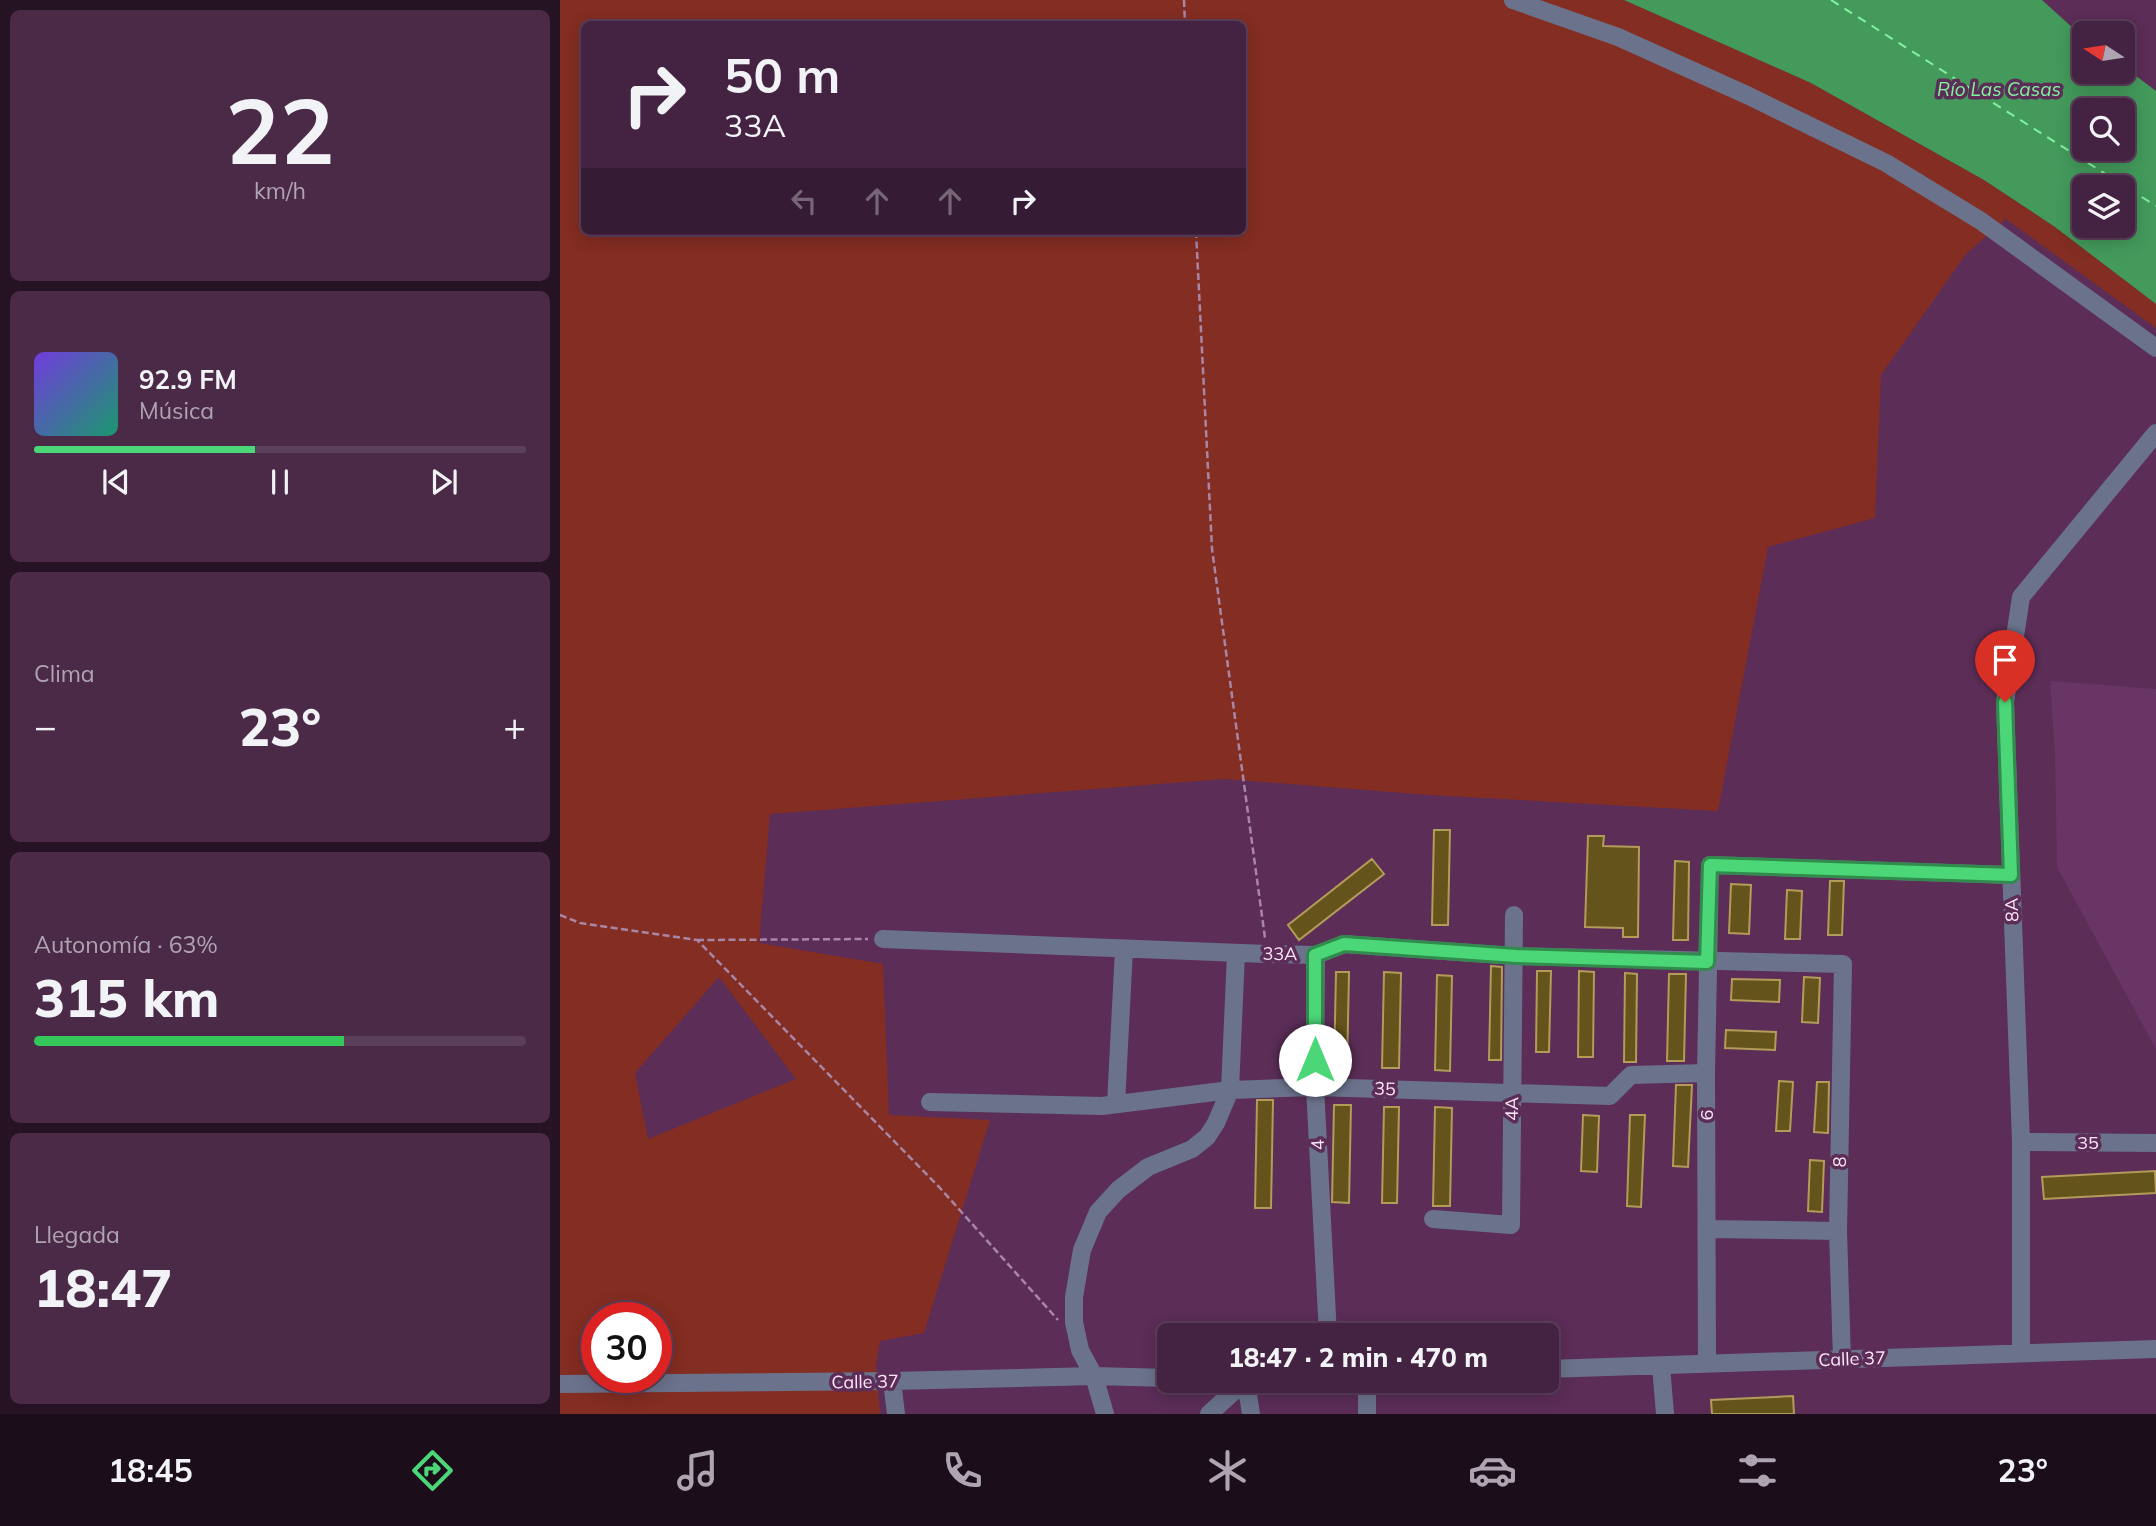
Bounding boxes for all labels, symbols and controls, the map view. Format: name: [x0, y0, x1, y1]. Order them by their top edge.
north arrow: [2072, 21, 2135, 84]
map controls: [2072, 21, 2135, 238]
text: 50 m: [724, 44, 840, 105]
icon: right: [609, 49, 700, 140]
text: 22: [225, 73, 335, 187]
water label: Río Las Casas: [1937, 77, 2061, 101]
button: search: [2072, 98, 2135, 161]
text: 33A: [724, 105, 786, 145]
button: layers: [2072, 175, 2135, 238]
text: km/h: [254, 176, 306, 205]
icon: left: [785, 182, 823, 220]
icon: ahead: [858, 182, 896, 220]
icon: ahead: [931, 182, 969, 220]
icon: right: [1004, 182, 1042, 220]
text: 92.9 FM: [139, 363, 237, 396]
text: Música: [139, 396, 214, 425]
icon: previous: [97, 463, 135, 501]
icon: pause: [261, 463, 299, 501]
icon: next: [425, 463, 463, 501]
pin: [1975, 630, 2035, 702]
icon: arrive: [1986, 641, 2024, 679]
text: Clima: [34, 659, 95, 688]
text: 23°: [239, 694, 321, 759]
text: −: [34, 702, 57, 750]
text: +: [503, 702, 526, 750]
street label: 8A: [2000, 898, 2023, 922]
text: Autonomía · 63%: [34, 930, 218, 959]
street label: 33A: [1262, 942, 1298, 965]
text: 315 km: [34, 965, 219, 1030]
position arrow: [1278, 1023, 1352, 1097]
street label: 35: [1374, 1077, 1396, 1100]
street label: 4A: [1500, 1097, 1523, 1121]
street label: 6: [1695, 1110, 1718, 1120]
street label: 35: [2077, 1131, 2099, 1154]
street label: 4: [1306, 1139, 1329, 1151]
street label: 8: [1828, 1156, 1851, 1168]
text: Llegada: [34, 1220, 120, 1249]
text: 18:47: [34, 1255, 172, 1320]
speed limit sign: 30: [581, 1302, 672, 1393]
text: 18:47 · 2 min · 470 m: [1228, 1341, 1488, 1374]
street label: Calle 37: [1818, 1346, 1886, 1371]
street label: Calle 37: [831, 1369, 899, 1394]
icon: directions: [408, 1446, 457, 1495]
icon: music: [673, 1446, 722, 1495]
icon: phone: [938, 1446, 987, 1495]
icon: climate: [1203, 1446, 1252, 1495]
icon: car: [1468, 1446, 1517, 1495]
icon: filters: [1733, 1446, 1782, 1495]
text: 18:45: [108, 1450, 193, 1490]
text: 23°: [1997, 1450, 2048, 1490]

